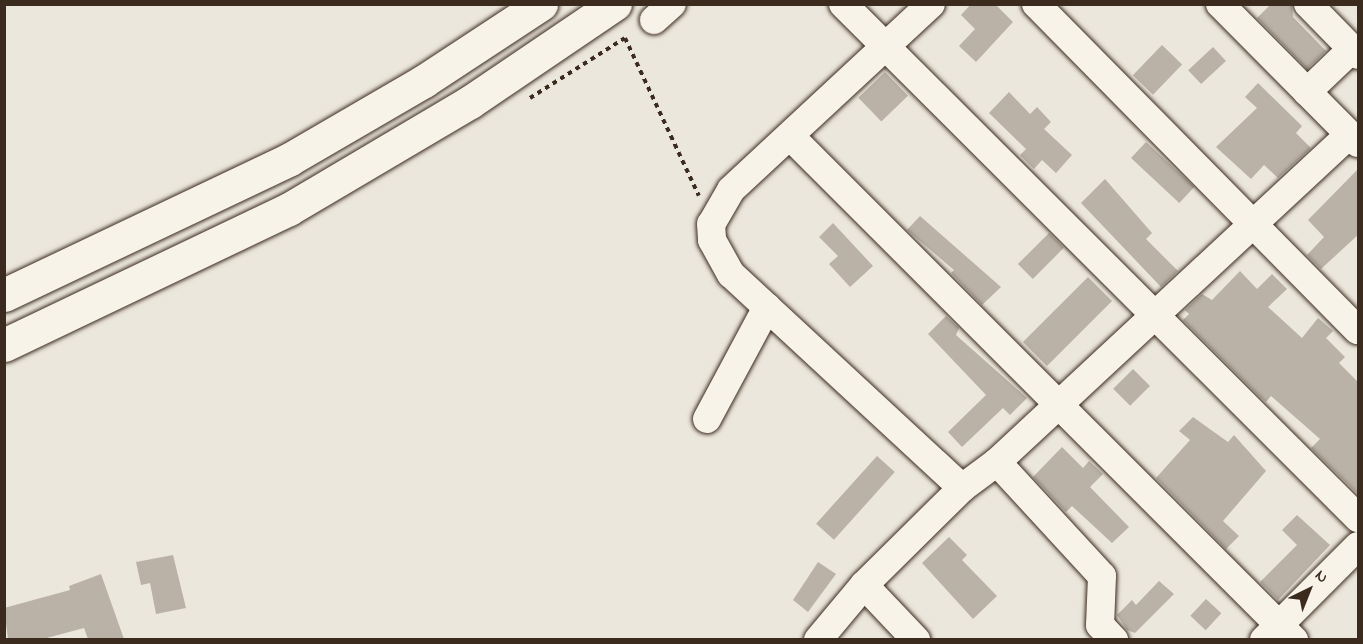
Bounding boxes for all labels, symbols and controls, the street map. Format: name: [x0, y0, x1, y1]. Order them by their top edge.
north arrow: [1279, 560, 1339, 620]
text: N: [1309, 564, 1333, 589]

